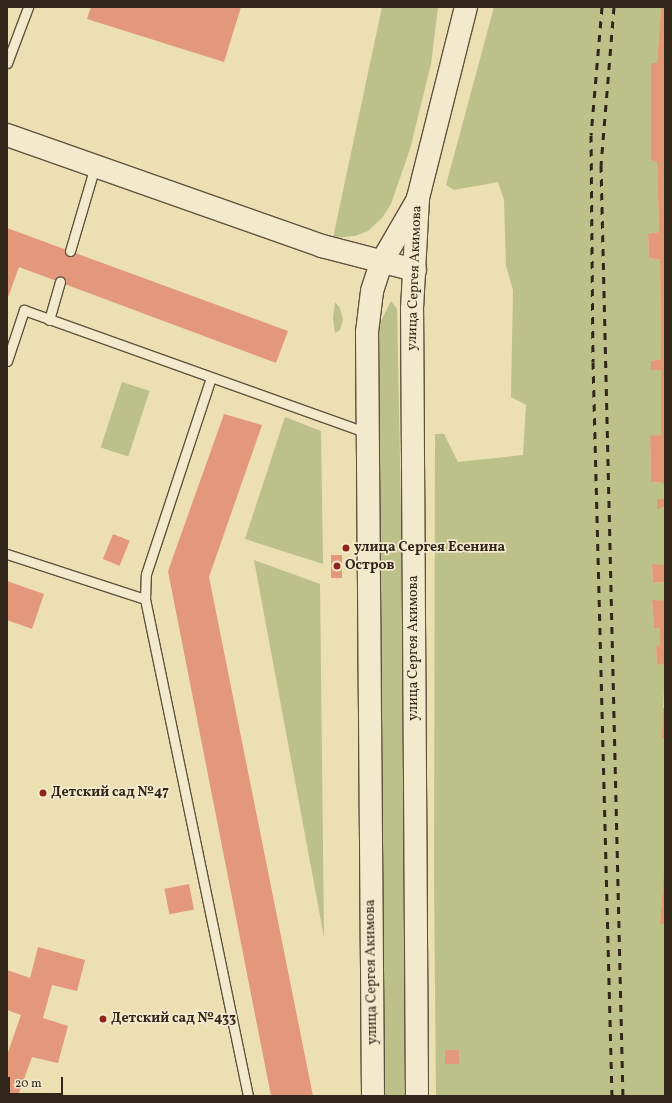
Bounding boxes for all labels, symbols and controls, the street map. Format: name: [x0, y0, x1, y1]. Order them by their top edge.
street label: улица Сергея Акимова: [404, 205, 426, 351]
place label: улица Сергея Есенина: [354, 540, 505, 556]
marker: улица Сергея Есенина: [341, 543, 351, 553]
place label: Остров: [345, 558, 395, 574]
marker: Остров: [332, 561, 342, 571]
street label: улица Сергея Акимова: [406, 575, 422, 721]
place label: Детский сад №47: [51, 785, 169, 801]
marker: Детский сад №47: [38, 788, 48, 798]
street label: улица Сергея Акимова: [362, 899, 382, 1045]
place label: Детский сад №433: [111, 1011, 236, 1027]
marker: Детский сад №433: [98, 1014, 108, 1024]
scale bar: [10, 1069, 65, 1095]
text: 20 m: [15, 1076, 42, 1092]

